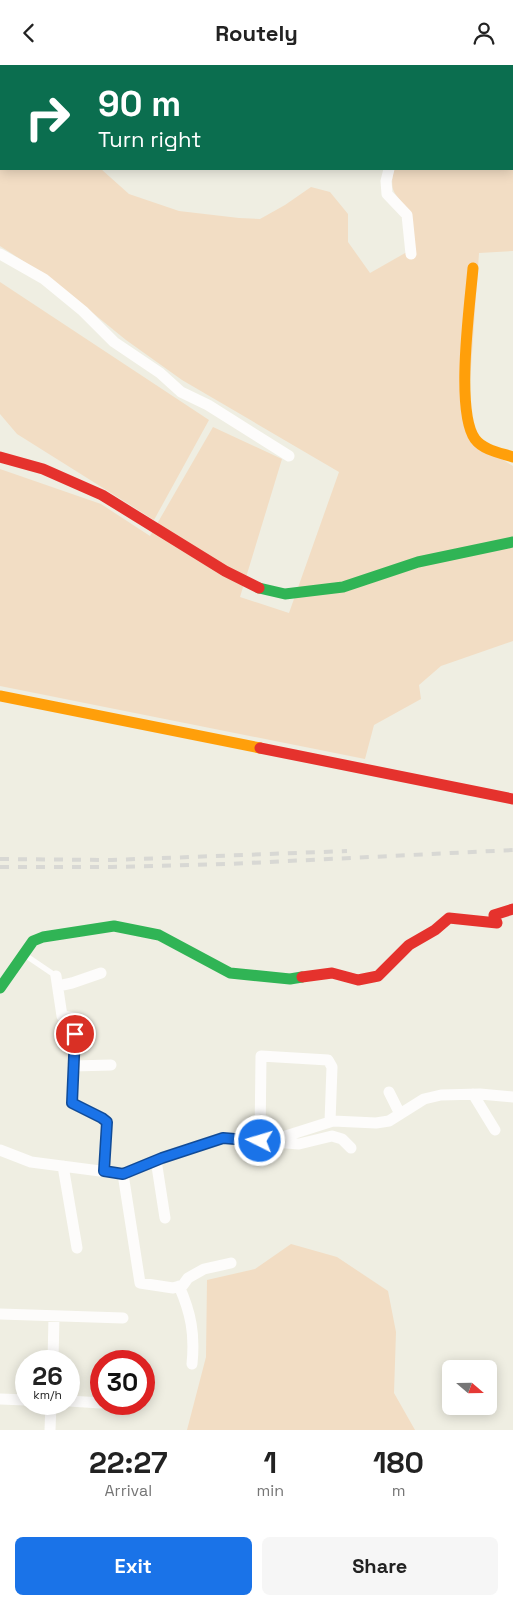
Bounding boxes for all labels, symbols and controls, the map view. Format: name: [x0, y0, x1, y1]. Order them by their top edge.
icon: back: [15, 19, 43, 47]
text: Routely: [215, 19, 298, 47]
icon: person: [470, 19, 498, 47]
text: 90 m: [98, 82, 181, 126]
icon: right: [15, 85, 80, 150]
text: Turn right: [98, 125, 201, 153]
pin: [54, 1013, 96, 1055]
icon: arrive: [61, 1020, 89, 1048]
position arrow: [233, 1114, 285, 1166]
speed limit sign: 30: [90, 1350, 155, 1415]
text: 26: [32, 1360, 63, 1392]
north arrow: [442, 1360, 498, 1415]
map controls: [442, 1360, 497, 1415]
text: km/h: [33, 1387, 62, 1403]
text: 22:27: [89, 1443, 168, 1482]
text: 1: [264, 1443, 277, 1482]
text: 180: [373, 1443, 424, 1482]
text: Arrival: [105, 1480, 152, 1501]
text: min: [257, 1480, 284, 1501]
text: m: [392, 1480, 405, 1501]
button: Exit: [15, 1537, 252, 1595]
button: Share: [262, 1537, 498, 1595]

